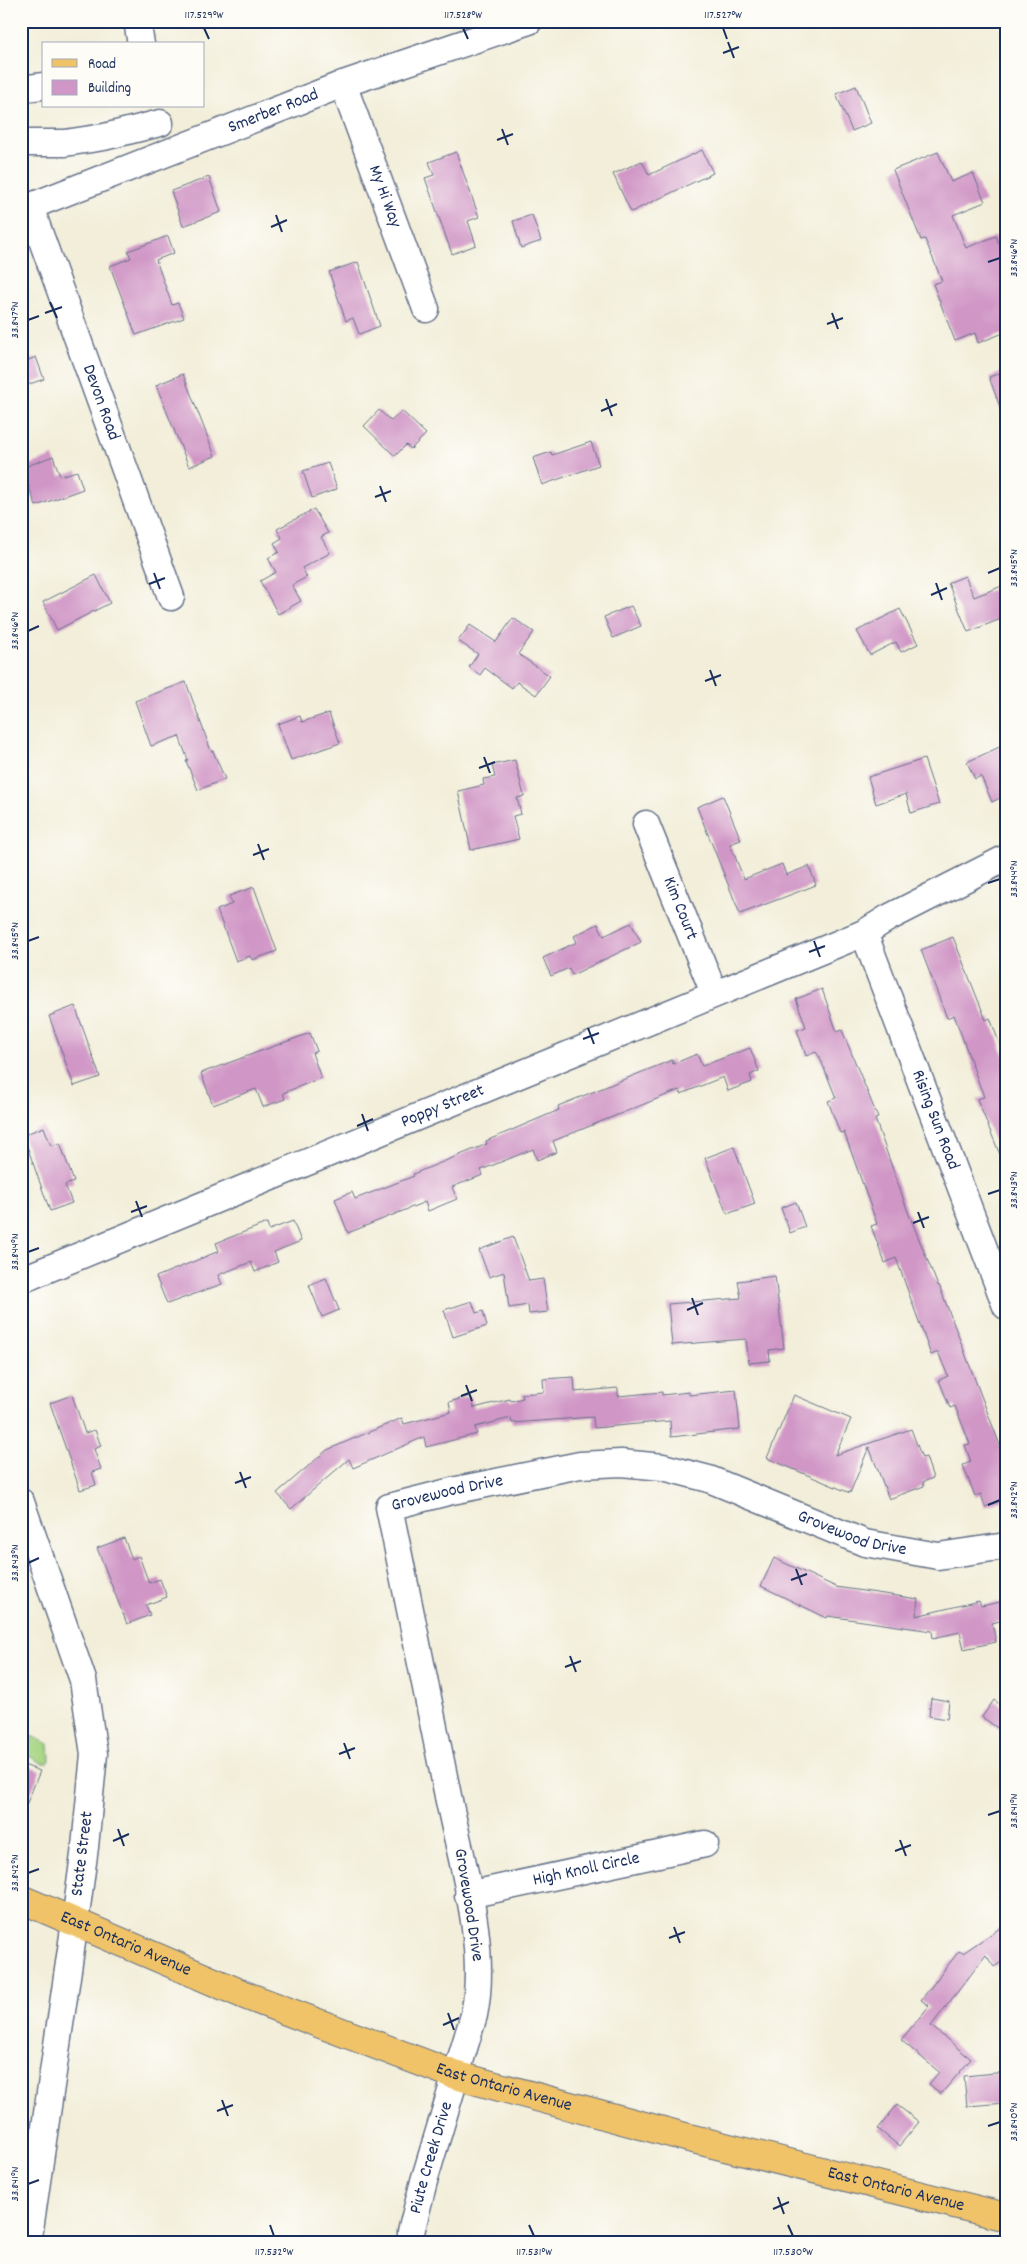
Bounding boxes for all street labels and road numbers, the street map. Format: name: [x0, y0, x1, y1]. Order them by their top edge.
street label: Smerber Road: [224, 82, 322, 140]
street label: My Hi Way: [362, 162, 408, 232]
street label: Devon Road: [76, 361, 126, 444]
street label: Kim Court: [656, 873, 704, 944]
street label: Rising Sun Road: [905, 1066, 966, 1174]
street label: Poppy Street: [397, 1078, 488, 1135]
street label: Grovewood Drive: [389, 1468, 506, 1518]
street label: Grovewood Drive: [793, 1504, 909, 1563]
street label: State Street: [65, 1810, 101, 1898]
street label: High Knoll Circle: [531, 1846, 642, 1893]
street label: Grovewood Drive: [447, 1847, 489, 1963]
street label: East Ontario Avenue: [56, 1905, 195, 1983]
street label: East Ontario Avenue: [432, 2056, 575, 2118]
street label: Piute Creek Drive: [404, 2099, 460, 2216]
street label: East Ontario Avenue: [825, 2160, 967, 2219]

